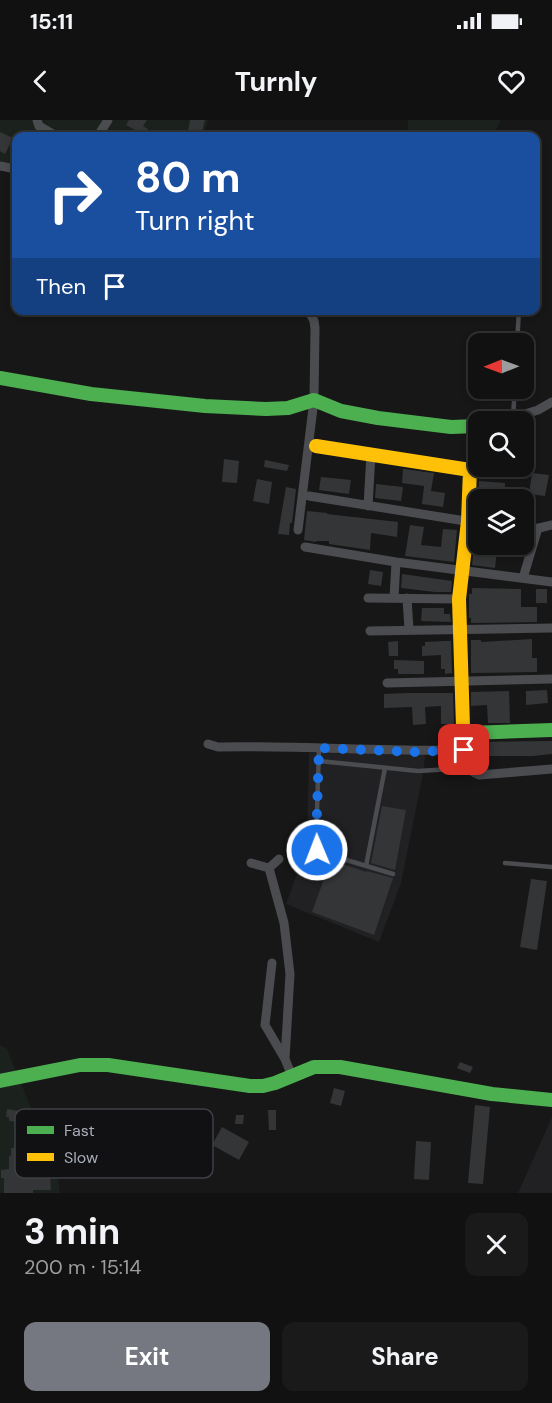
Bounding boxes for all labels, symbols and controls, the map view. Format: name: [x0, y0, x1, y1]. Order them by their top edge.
text: 15:11: [30, 7, 73, 36]
text: Turnly: [235, 64, 317, 99]
icon: back: [24, 65, 57, 98]
icon: heart: [495, 65, 528, 98]
text: 80 m: [135, 150, 241, 205]
icon: right: [36, 156, 114, 234]
text: Turn right: [135, 203, 255, 238]
icon: arrive: [98, 270, 131, 303]
text: Then: [36, 272, 86, 301]
north arrow: [468, 333, 534, 399]
map controls: [468, 333, 534, 555]
button: search: [468, 411, 534, 477]
button: layers: [468, 489, 534, 555]
pin: [438, 724, 489, 775]
icon: arrive: [447, 733, 480, 766]
position arrow: [285, 818, 349, 882]
legend: [15, 1109, 213, 1178]
text: Fast: [64, 1120, 95, 1141]
text: Slow: [64, 1147, 98, 1168]
text: 3 min: [24, 1208, 120, 1255]
button: close: [465, 1213, 528, 1276]
text: 200 m · 15:14: [24, 1254, 141, 1280]
button: Exit: [24, 1322, 270, 1391]
button: Share: [282, 1322, 528, 1391]

